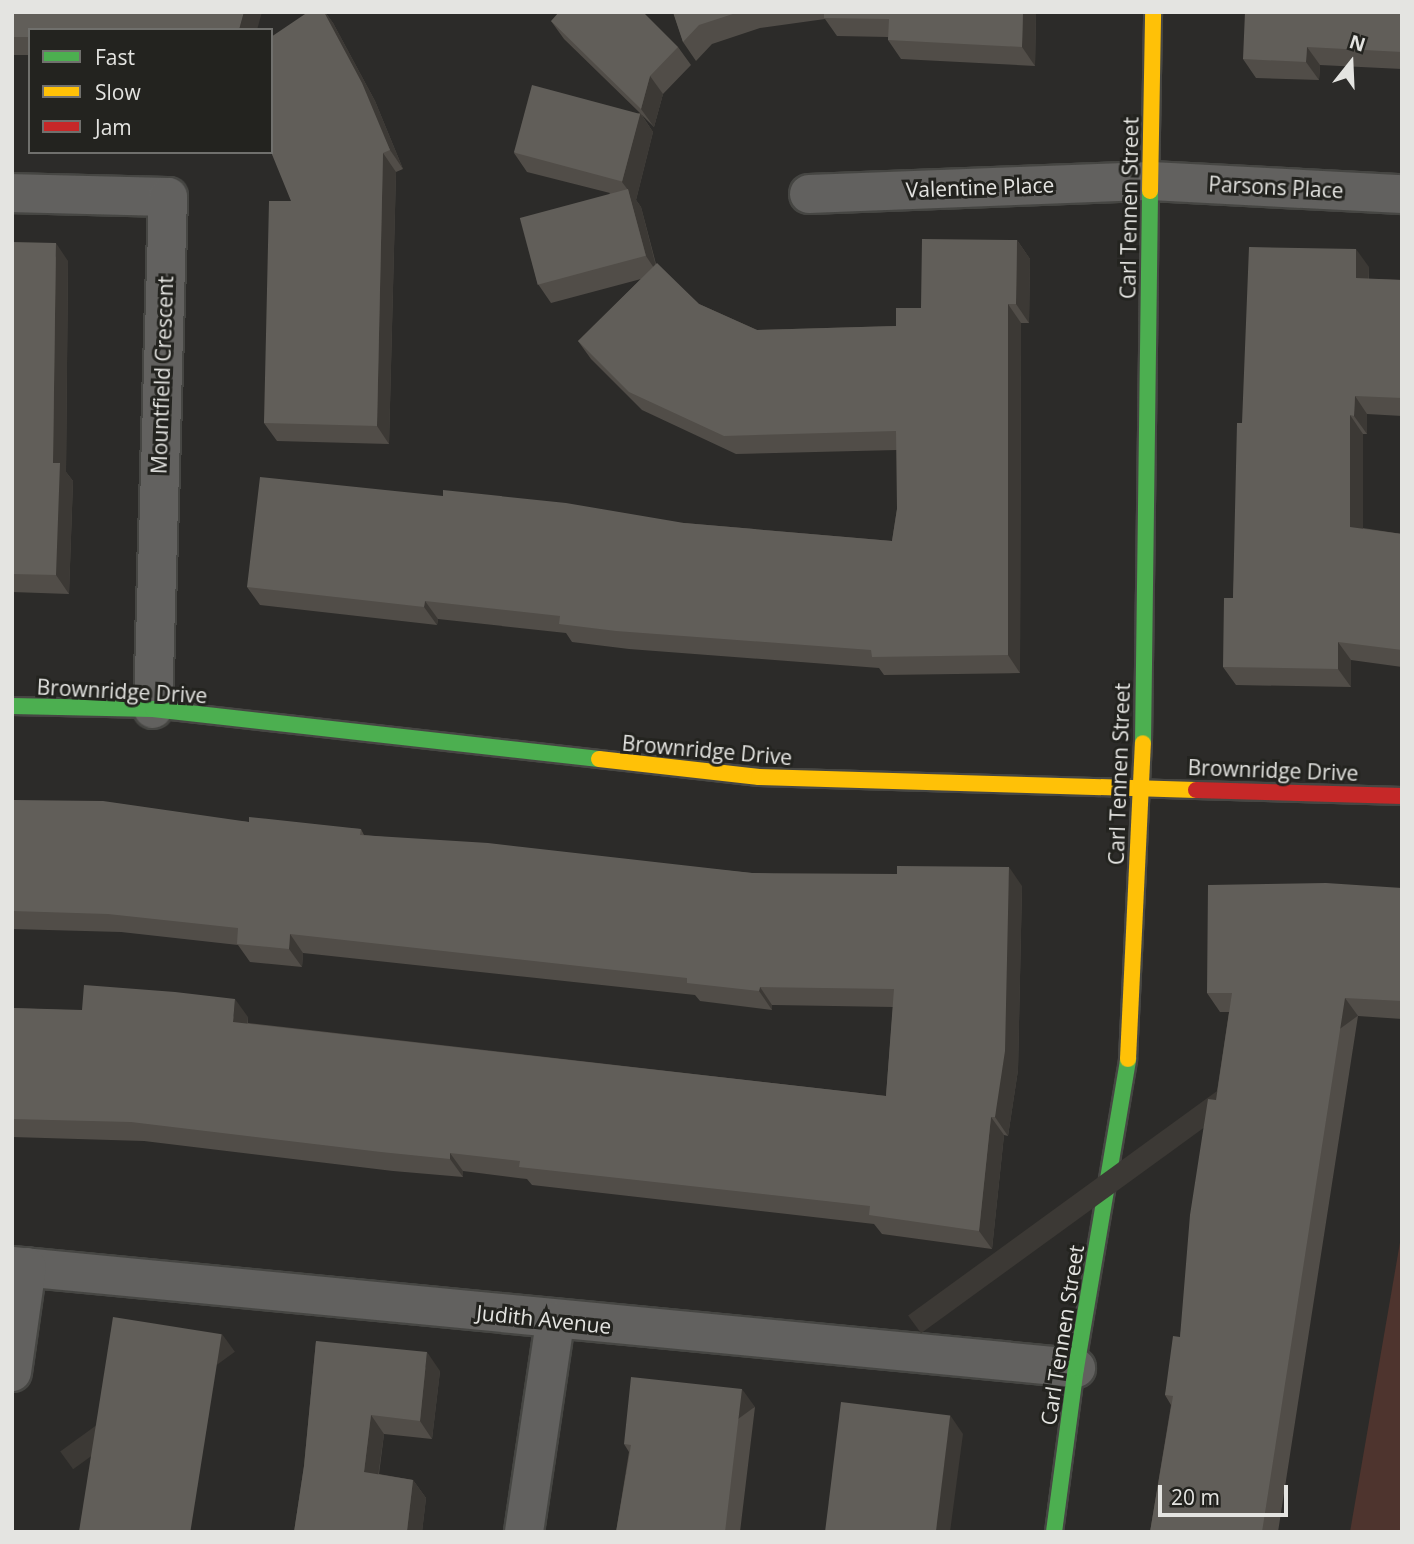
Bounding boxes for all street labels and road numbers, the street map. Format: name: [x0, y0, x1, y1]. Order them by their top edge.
street label: Carl Tennen Street: [1115, 117, 1143, 299]
street label: Parsons Place: [1208, 171, 1344, 203]
street label: Valentine Place: [905, 172, 1055, 202]
street label: Mountfield Crescent: [146, 275, 178, 475]
street label: Brownridge Drive: [36, 674, 208, 708]
street label: Carl Tennen Street: [1103, 683, 1135, 865]
street label: Brownridge Drive: [621, 730, 793, 770]
street label: Brownridge Drive: [1187, 754, 1359, 786]
street label: Carl Tennen Street: [1035, 1243, 1089, 1427]
street label: Judith Avenue: [475, 1299, 613, 1339]

